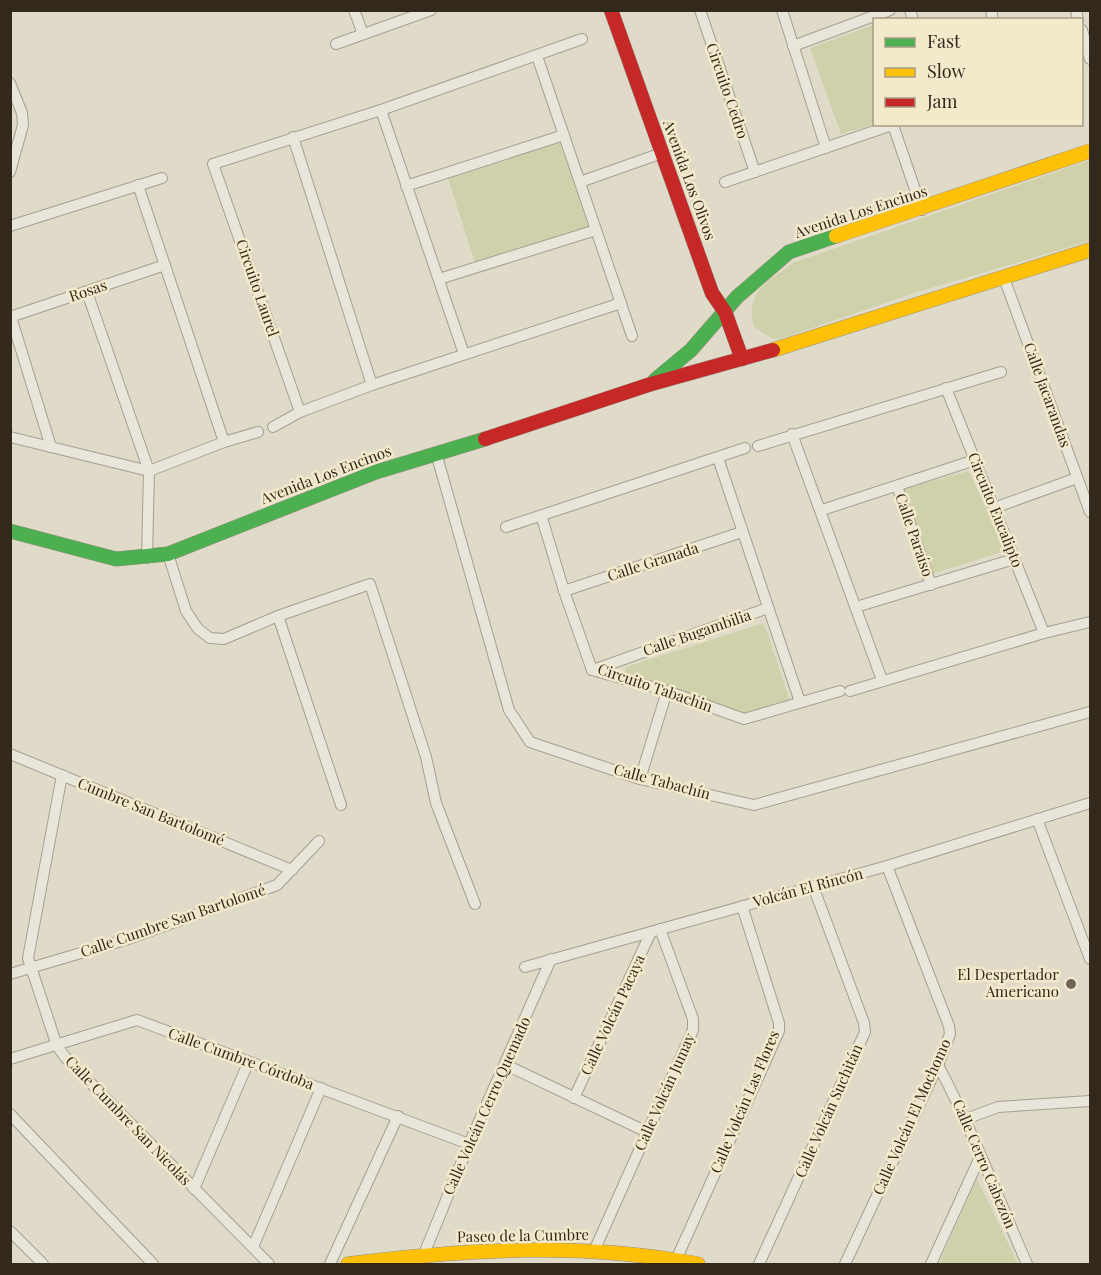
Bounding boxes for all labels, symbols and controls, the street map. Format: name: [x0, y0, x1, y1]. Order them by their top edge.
legend: [873, 18, 1083, 126]
text: Fast: [927, 29, 961, 53]
street label: Circuito Cedro: [702, 40, 754, 141]
text: Slow: [927, 59, 965, 83]
text: Jam: [926, 89, 957, 113]
street label: Avenida Los Olivos: [659, 116, 721, 243]
street label: Avenida Los Encinos: [791, 180, 930, 242]
street label: Circuito Laurel: [232, 236, 284, 339]
street label: Rosas: [66, 274, 109, 306]
street label: Calle Jacarandas: [1020, 339, 1076, 450]
street label: Avenida Los Encinos: [256, 440, 394, 509]
street label: Circuito Eucalipto: [964, 449, 1028, 570]
street label: Calle Paraíso: [891, 490, 939, 579]
street label: Calle Granada: [604, 537, 701, 585]
street label: Calle Bugambilia: [640, 604, 754, 660]
street label: Circuito Tabachin: [595, 658, 716, 716]
street label: Calle Tabachín: [612, 759, 713, 804]
street label: Cumbre San Bartolomé: [75, 772, 228, 850]
street label: Volcán El Rincón: [750, 863, 865, 912]
street label: Calle Cumbre San Bartolomé: [77, 879, 268, 961]
street label: Calle Volcán Pacaya: [575, 951, 649, 1078]
place label: El Despertador Americano: [957, 964, 1059, 1001]
marker: El Despertador Americano: [1064, 977, 1078, 991]
street label: Calle Volcán Cerro Quemado: [438, 1013, 535, 1198]
street label: Calle Cumbre Córdoba: [166, 1022, 318, 1094]
street label: Calle Volcán Las Flores: [705, 1027, 783, 1176]
street label: Calle Volcán Jumay: [629, 1029, 699, 1154]
street label: Calle Volcán El Mochomo: [868, 1035, 955, 1198]
street label: Calle Volcán Suchitán: [790, 1041, 867, 1181]
street label: Calle Cumbre San Nicolás: [61, 1051, 196, 1189]
street label: Calle Cerro Cabezón: [949, 1096, 1021, 1231]
street label: Paseo de la Cumbre: [457, 1224, 589, 1246]

